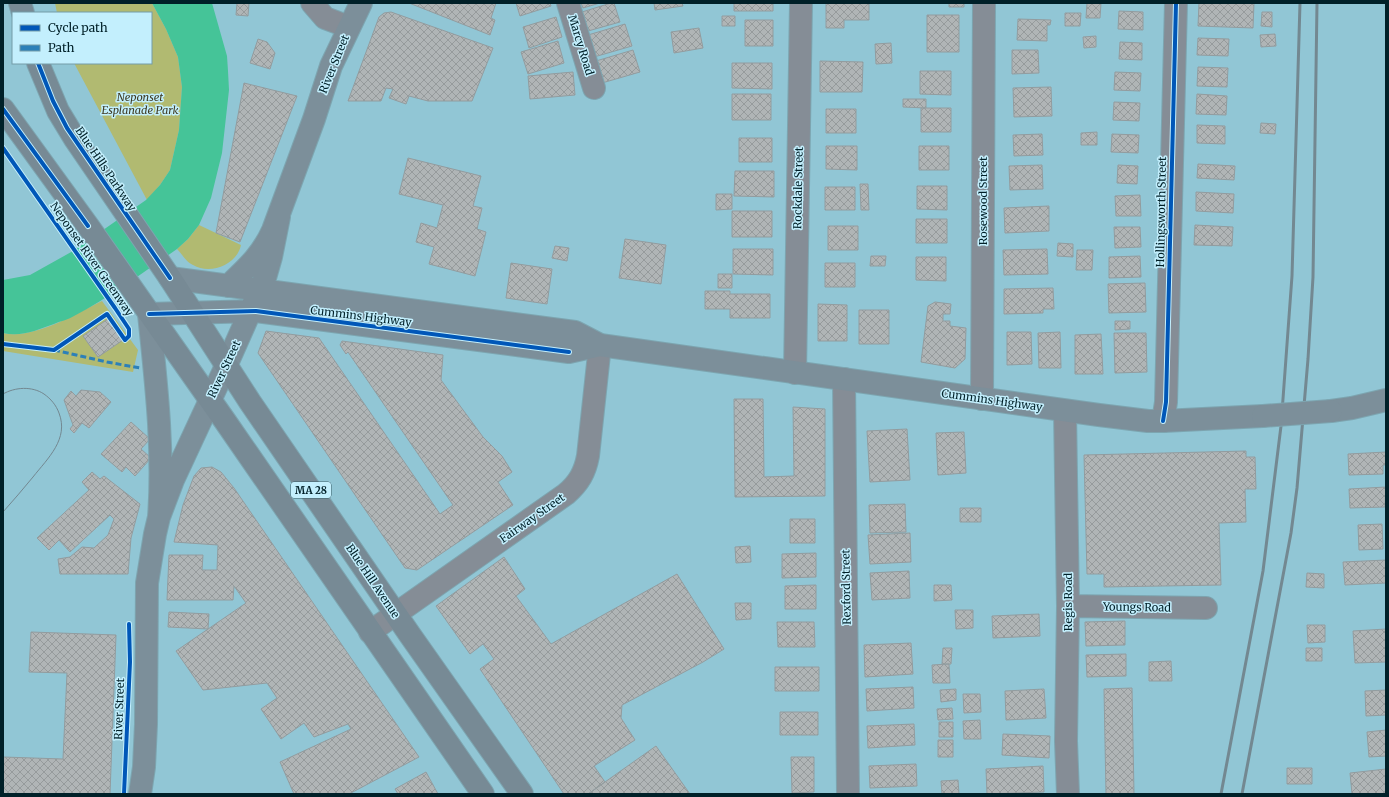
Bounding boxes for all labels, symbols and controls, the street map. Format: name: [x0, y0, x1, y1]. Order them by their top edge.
legend: [12, 12, 152, 64]
street label: Marcy Road: [565, 13, 597, 77]
text: Cycle path: [48, 20, 108, 35]
street label: River Street: [316, 32, 352, 95]
text: Path: [48, 40, 74, 55]
park label: Neponset Esplanade Park: [101, 90, 179, 117]
street label: Blue Hills Parkway: [73, 124, 140, 214]
street label: Rockdale Street: [790, 146, 806, 229]
street label: Rosewood Street: [976, 156, 990, 245]
street label: Hollingsworth Street: [1153, 156, 1169, 267]
street label: Neponset River Greenway: [47, 199, 137, 319]
street label: Cummins Highway: [310, 303, 413, 329]
street label: River Street: [205, 337, 244, 400]
street label: Cummins Highway: [941, 386, 1044, 414]
road number: MA 28: [291, 482, 331, 498]
street label: Fairway Street: [497, 490, 568, 546]
street label: Blue Hill Avenue: [343, 541, 403, 621]
street label: Rexford Street: [838, 548, 854, 625]
street label: Regis Road: [1061, 572, 1075, 631]
street label: Youngs Road: [1102, 599, 1171, 615]
street label: River Street: [111, 677, 127, 740]

